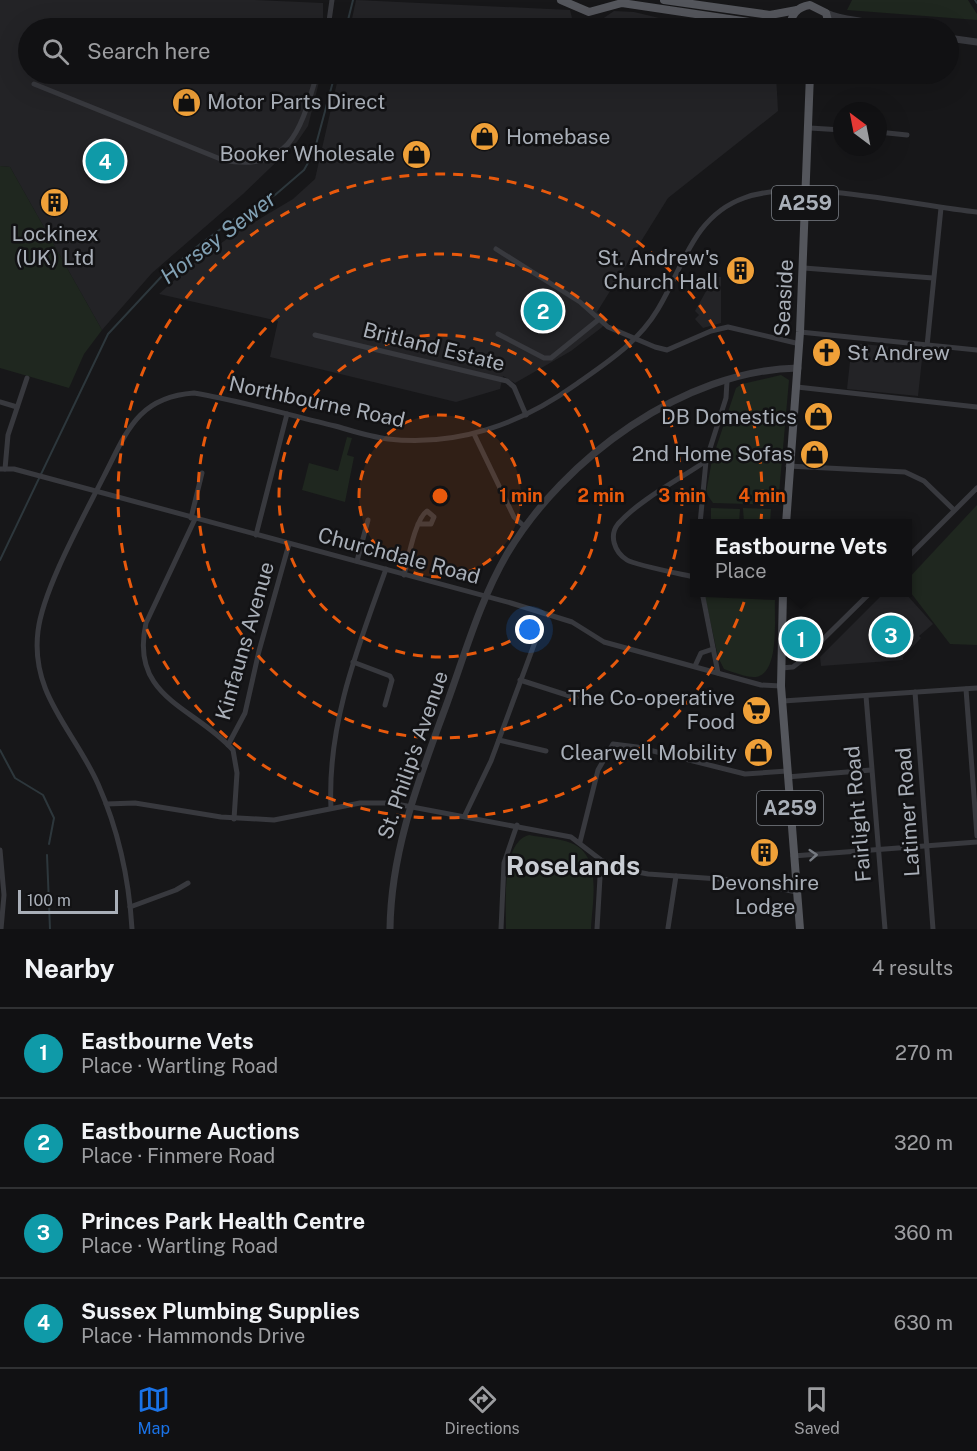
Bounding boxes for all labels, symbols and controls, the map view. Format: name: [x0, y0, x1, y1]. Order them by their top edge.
search box: [18, 18, 959, 84]
icon: search: [39, 35, 72, 68]
text: Search here: [87, 38, 211, 64]
shop icon: Motor Parts Direct: [170, 86, 202, 118]
place label: Motor Parts Direct: [207, 89, 385, 114]
north arrow: [833, 102, 887, 156]
shop icon: Homebase: [469, 121, 501, 153]
place label: Homebase: [506, 124, 610, 149]
pin: 4: [86, 138, 124, 184]
shop icon: Booker Wholesale: [400, 138, 432, 170]
place label: Booker Wholesale: [219, 141, 395, 166]
water label: Horsey Sewer: [155, 185, 281, 289]
road number: A259: [772, 186, 838, 220]
building icon: Lockinex (UK) Ltd: [39, 187, 71, 219]
place label: Lockinex (UK) Ltd: [11, 221, 99, 270]
place label: St. Andrew's Church Hall: [597, 245, 719, 294]
building icon: St. Andrew's Church Hall: [724, 254, 756, 286]
street label: Seaside: [769, 259, 798, 337]
pin: 2: [524, 288, 562, 334]
street label: Britland Estate: [360, 317, 508, 376]
church icon: St Andrew: [810, 337, 842, 369]
place label: St Andrew: [847, 340, 950, 365]
street label: Northbourne Road: [227, 371, 407, 432]
shop icon: DB Domestics: [802, 401, 834, 433]
place label: DB Domestics: [661, 404, 797, 429]
shop icon: 2nd Home Sofas: [798, 438, 830, 470]
place label: 2nd Home Sofas: [632, 441, 793, 466]
text: 1 min: [499, 485, 543, 506]
text: 2 min: [577, 485, 625, 506]
text: 3 min: [658, 485, 706, 506]
text: 4 min: [738, 485, 786, 506]
centre of rings: [430, 486, 450, 506]
popup: [690, 519, 912, 597]
street label: Churchdale Road: [315, 522, 483, 589]
text: Eastbourne Vets: [715, 533, 887, 559]
street label: Kinfauns Avenue: [210, 559, 279, 723]
text: Place: [715, 559, 767, 583]
pin: 3: [872, 612, 910, 658]
your location: [515, 615, 544, 644]
pin: 1: [782, 616, 820, 662]
street label: St. Philip's Avenue: [372, 667, 453, 842]
place label: The Co-operative Food: [568, 685, 735, 734]
supermarket icon: The Co-operative Food: [740, 694, 772, 726]
shop icon: Clearwell Mobility: [742, 737, 774, 769]
place label: Clearwell Mobility: [560, 740, 737, 765]
street label: Fairlight Road: [839, 745, 876, 883]
street label: Latimer Road: [891, 747, 924, 878]
road number: A259: [757, 791, 823, 825]
building icon: Devonshire Lodge: [749, 836, 781, 868]
district label: Roselands: [506, 849, 640, 881]
one-way arrow: [808, 849, 817, 862]
place label: Devonshire Lodge: [711, 870, 819, 919]
scale bar: [18, 887, 118, 914]
text: 100 m: [27, 891, 71, 910]
text: Nearby: [24, 953, 114, 984]
text: 4 results: [872, 956, 953, 980]
text: Eastbourne Vets: [81, 1028, 254, 1054]
text: 1: [39, 1041, 48, 1065]
text: 270 m: [895, 1041, 953, 1065]
text: Place · Wartling Road: [81, 1054, 278, 1078]
text: Eastbourne Auctions: [81, 1118, 299, 1144]
text: 2: [37, 1131, 50, 1155]
text: 320 m: [894, 1131, 953, 1155]
text: Place · Finmere Road: [81, 1144, 275, 1168]
text: Princes Park Health Centre: [81, 1208, 365, 1234]
text: 3: [37, 1221, 50, 1245]
text: 360 m: [894, 1221, 953, 1245]
text: Place · Wartling Road: [81, 1234, 278, 1258]
text: Sussex Plumbing Supplies: [81, 1298, 360, 1324]
text: 4: [37, 1311, 50, 1335]
text: 630 m: [894, 1311, 953, 1335]
text: Place · Hammonds Drive: [81, 1324, 305, 1348]
tab: Map: [137, 1383, 170, 1438]
tab: Directions: [445, 1383, 520, 1438]
tab: Saved: [794, 1383, 840, 1438]

